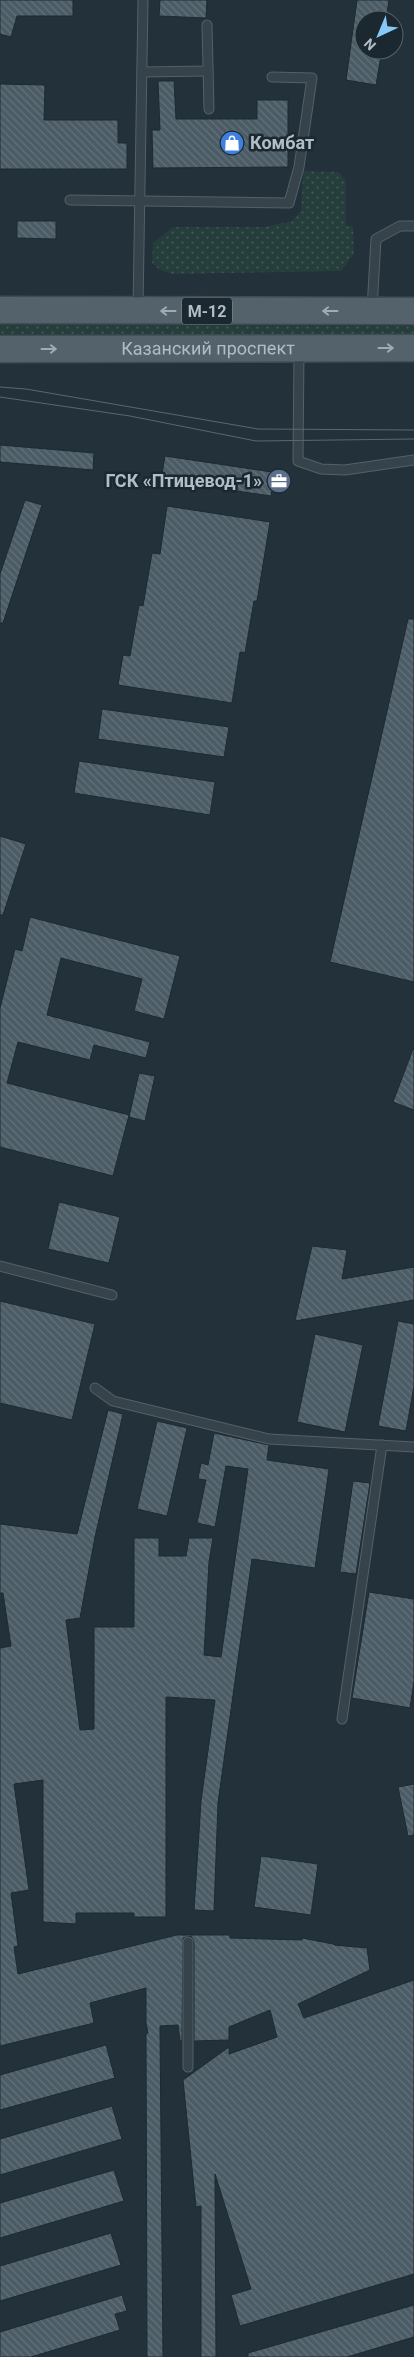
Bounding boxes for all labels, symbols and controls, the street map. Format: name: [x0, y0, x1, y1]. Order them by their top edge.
north arrow: [354, 10, 404, 60]
text: N: [361, 35, 379, 54]
shop icon: Комбат: [219, 130, 245, 156]
place label: Комбат: [250, 132, 314, 153]
road number: М-12: [182, 298, 232, 324]
one-way arrow: [160, 306, 176, 316]
one-way arrow: [323, 306, 339, 316]
street label: Казанский проспект: [121, 337, 295, 359]
one-way arrow: [378, 343, 394, 353]
one-way arrow: [40, 344, 56, 354]
office icon: ГСК «Птицевод-1»: [266, 468, 292, 494]
place label: ГСК «Птицевод-1»: [105, 470, 262, 491]

